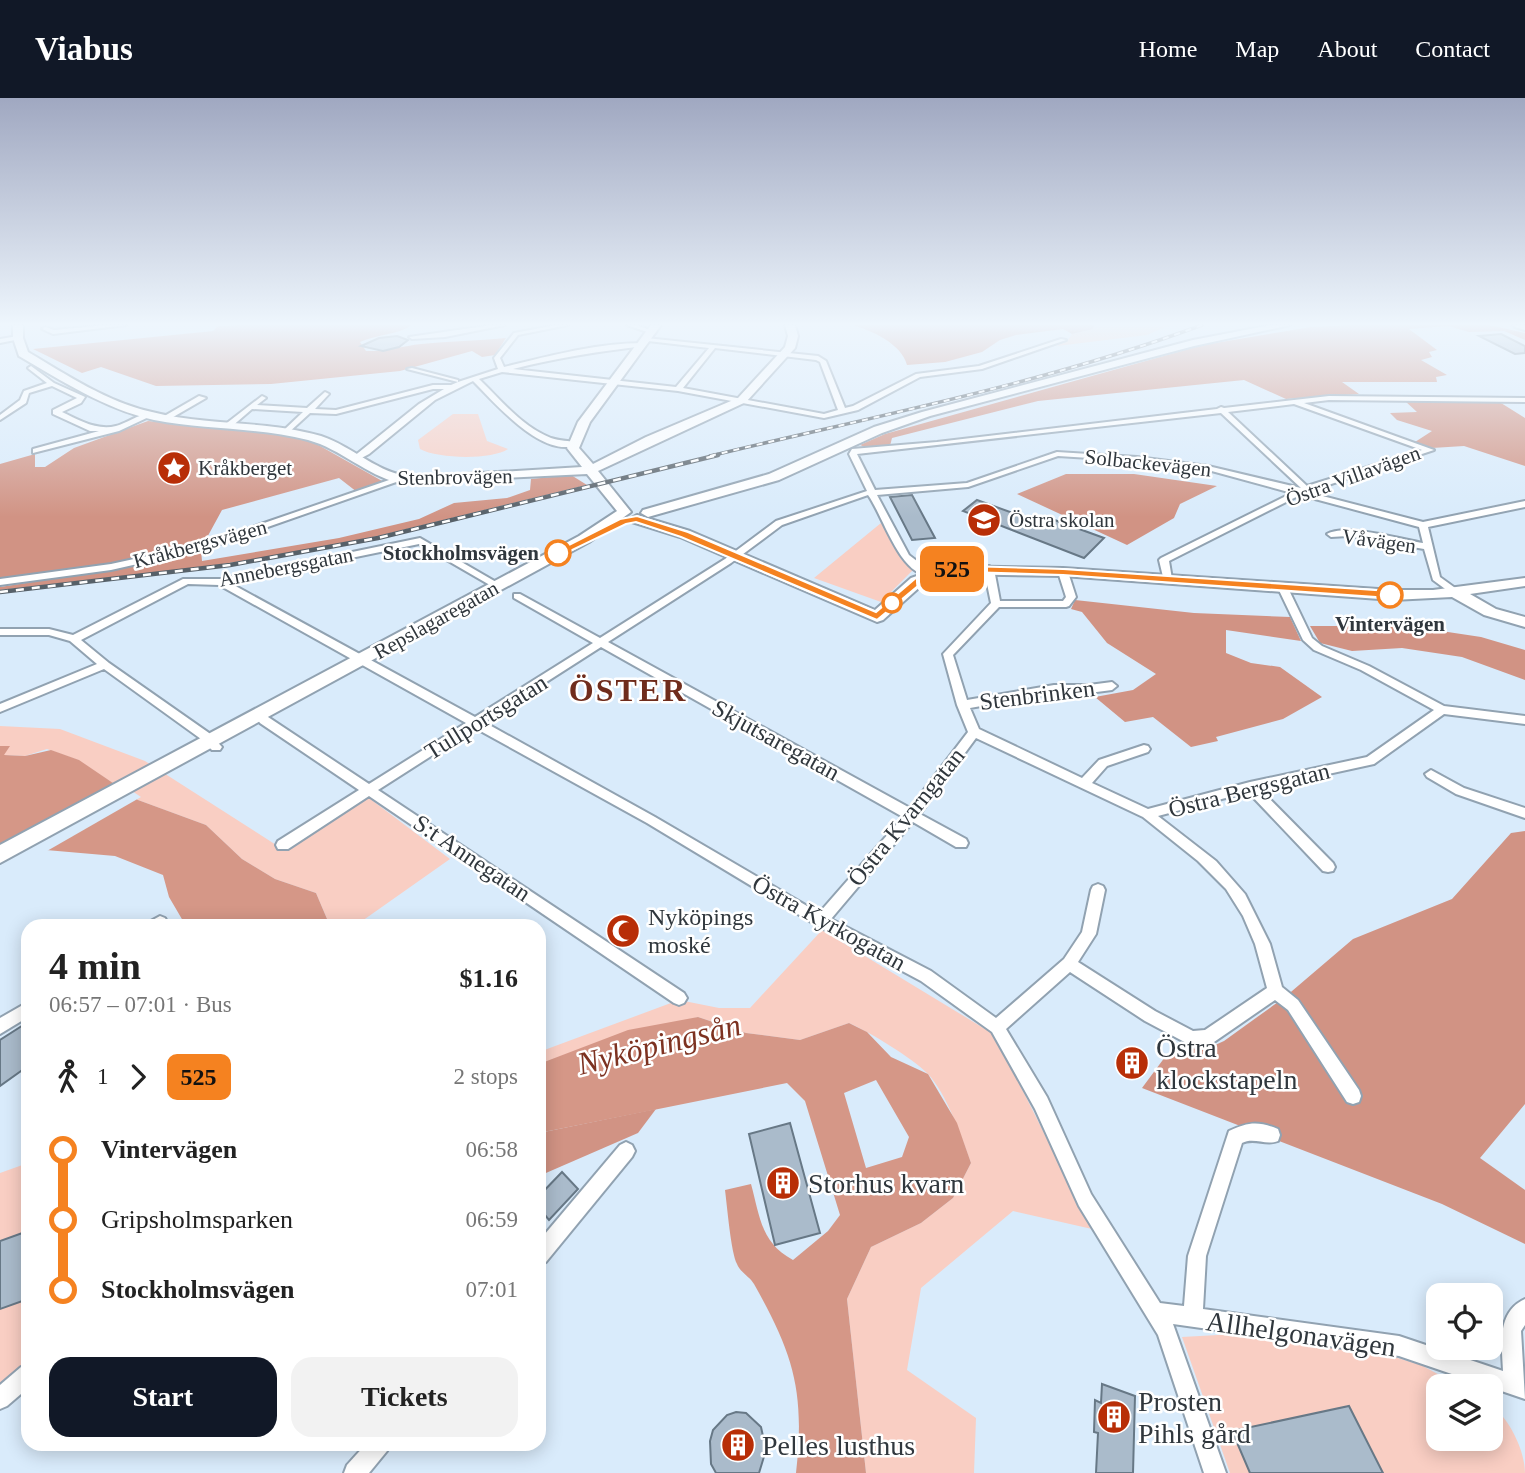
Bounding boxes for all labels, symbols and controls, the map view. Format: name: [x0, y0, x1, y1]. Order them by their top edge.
text: Viabus: [35, 31, 133, 67]
text: Home: [1139, 36, 1197, 62]
text: Map: [1235, 36, 1279, 62]
text: About: [1317, 36, 1377, 62]
text: Contact: [1415, 36, 1490, 62]
street label: Östra Villavägen: [1283, 440, 1424, 511]
street label: Solbackevägen: [1084, 444, 1213, 482]
place icon: Kråkberget: [155, 449, 193, 487]
place label: Kråkberget: [198, 456, 292, 480]
street label: Stenbrovägen: [397, 464, 513, 490]
school or university icon: Östra skolan: [965, 501, 1003, 539]
place label: Östra skolan: [1009, 508, 1115, 532]
street label: Kråkbergsvägen: [131, 515, 270, 573]
street label: Våvägen: [1340, 524, 1418, 558]
marker: Stockholmsvägen: [545, 540, 571, 566]
place label: Stockholmsvägen: [383, 541, 539, 565]
street label: Annebergsgatan: [217, 542, 356, 592]
line badge: 525: [912, 546, 992, 592]
text: 525: [934, 556, 970, 582]
street label: Repslagaregatan: [369, 576, 503, 664]
marker: Vintervägen: [1377, 582, 1403, 608]
unlabelled marker: [882, 593, 902, 613]
place label: Vintervägen: [1335, 612, 1445, 636]
street label: Tullportsgatan: [420, 669, 552, 765]
district label: ÖSTER: [569, 672, 687, 708]
street label: Stenbrinken: [978, 675, 1096, 715]
street label: Skjutsaregatan: [708, 694, 844, 786]
street label: Östra Kvarngatan: [842, 743, 970, 891]
street label: Östra Bergsgatan: [1166, 757, 1332, 823]
street label: S:t Annegatan: [409, 809, 535, 907]
street label: Östra Kyrkogatan: [748, 870, 910, 976]
place label: Nyköpings moské: [648, 904, 753, 958]
mosque icon: Nyköpings moské: [604, 912, 642, 950]
text: 4 min: [49, 945, 141, 987]
text: $1.16: [460, 964, 518, 993]
text: 06:57 – 07:01 · Bus: [49, 992, 232, 1017]
water label: Nyköpingsån: [573, 1006, 744, 1082]
place label: Östra klockstapeln: [1156, 1032, 1298, 1095]
building icon: Östra klockstapeln: [1113, 1044, 1151, 1082]
icon: walk: [49, 1058, 87, 1096]
icon: forward: [119, 1058, 157, 1096]
text: 1: [97, 1064, 109, 1089]
text: 525: [181, 1064, 217, 1090]
text: 2 stops: [453, 1064, 518, 1089]
text: Vintervägen: [101, 1135, 237, 1164]
text: 06:58: [466, 1137, 518, 1162]
building icon: Storhus kvarn: [764, 1164, 802, 1202]
place label: Storhus kvarn: [808, 1168, 964, 1199]
text: Gripsholmsparken: [101, 1205, 293, 1234]
text: 06:59: [466, 1207, 518, 1232]
text: Stockholmsvägen: [101, 1275, 295, 1304]
text: 07:01: [466, 1277, 518, 1302]
map controls: [1426, 1283, 1503, 1451]
button: locate: [1426, 1283, 1503, 1360]
street label: Allhelgonavägen: [1204, 1305, 1398, 1363]
button: Start: [49, 1357, 277, 1437]
button: Tickets: [291, 1357, 518, 1437]
button: layers: [1426, 1374, 1503, 1451]
place label: Prosten Pihls gård: [1138, 1386, 1251, 1449]
building icon: Prosten Pihls gård: [1095, 1398, 1133, 1436]
building icon: Pelles lusthus: [719, 1426, 757, 1464]
place label: Pelles lusthus: [762, 1430, 915, 1461]

